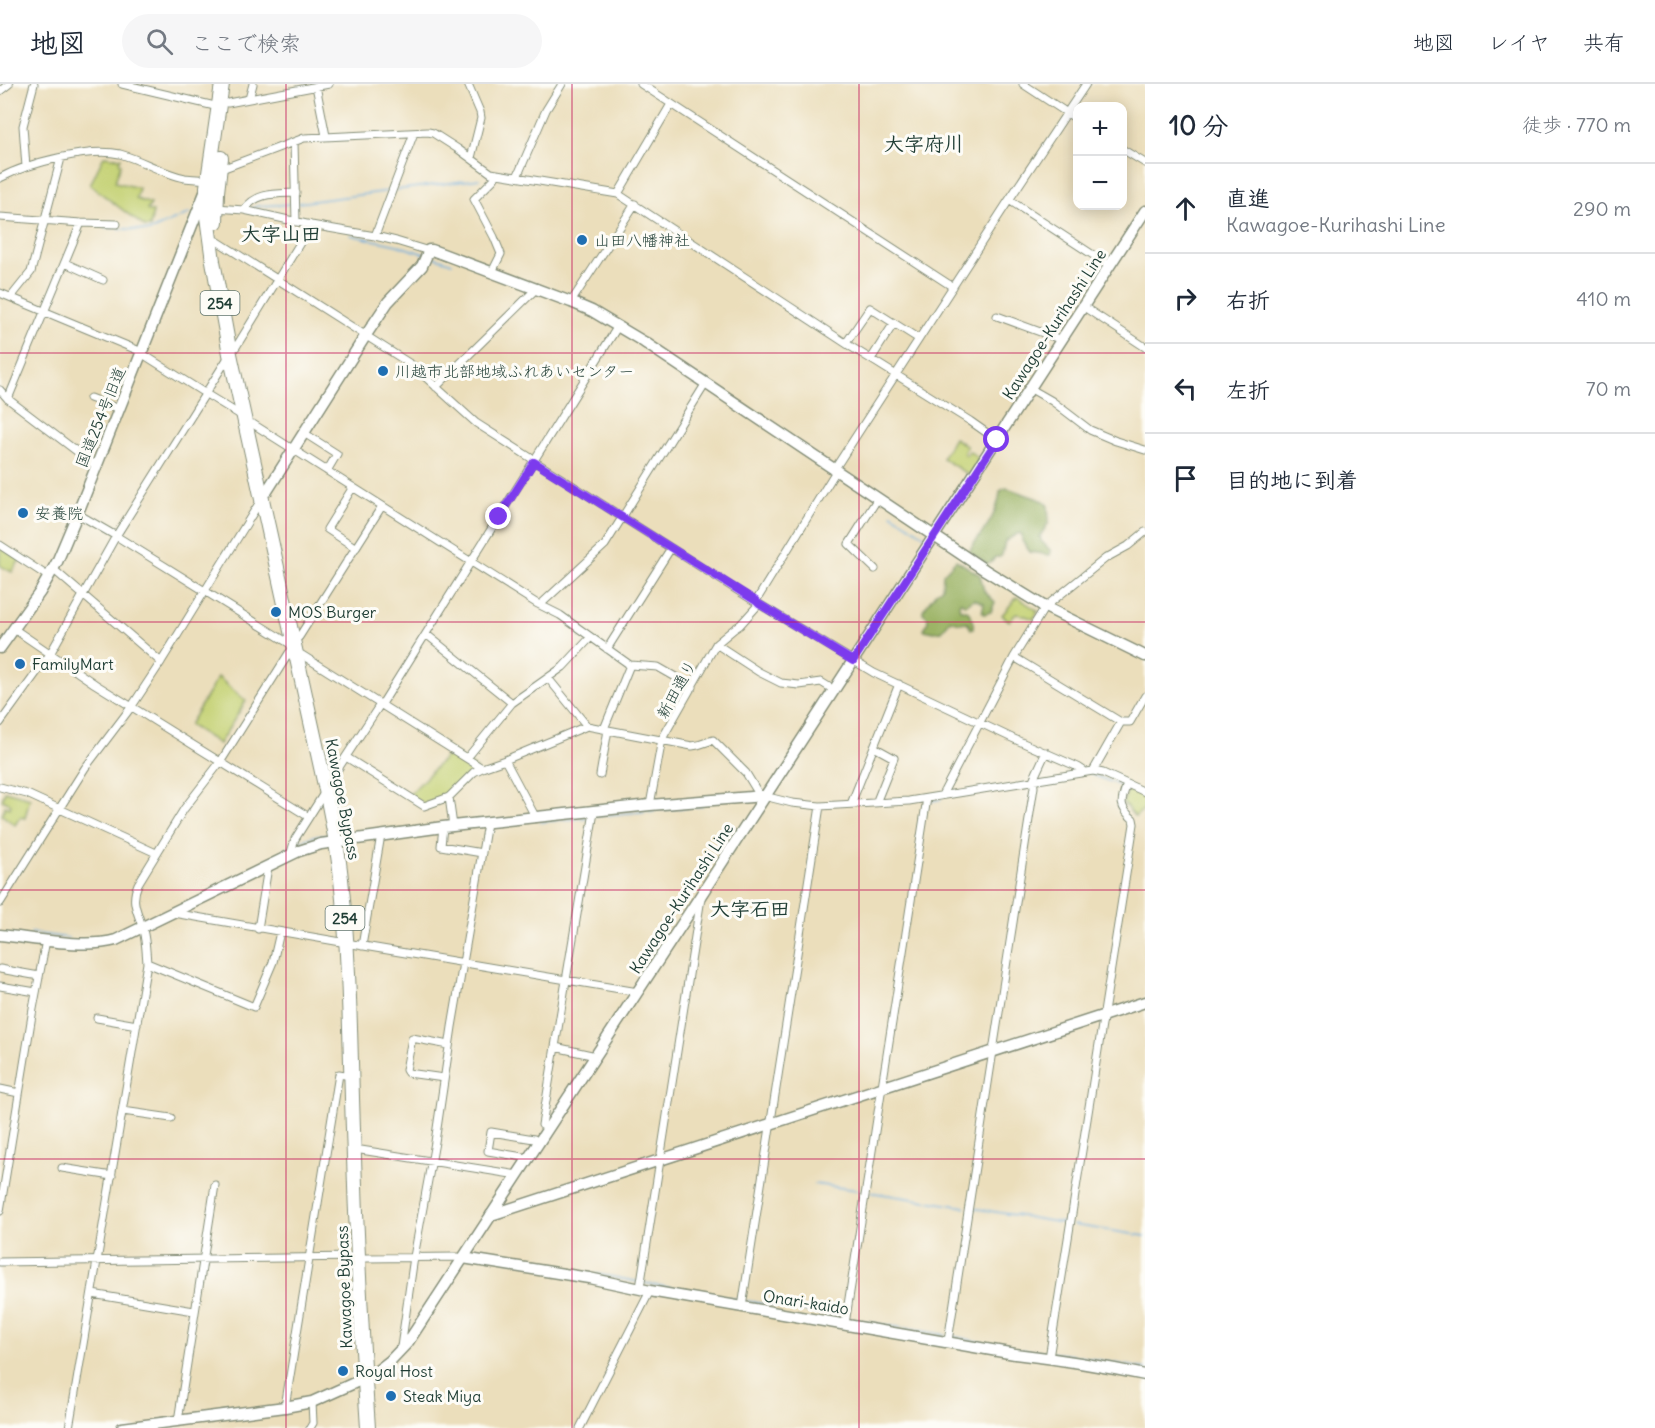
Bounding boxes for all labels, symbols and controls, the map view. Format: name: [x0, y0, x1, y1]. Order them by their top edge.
search box: [122, 14, 542, 68]
text: 地図: [30, 25, 86, 61]
icon: search: [143, 25, 176, 58]
text: ここで検索: [191, 29, 301, 57]
text: 地図: [1413, 29, 1455, 56]
text: レイヤ: [1488, 29, 1550, 56]
text: 共有: [1583, 29, 1625, 56]
map controls: [1073, 102, 1127, 210]
button: +: [1073, 102, 1127, 156]
text: 10 分: [1169, 109, 1229, 142]
text: 徒歩 · 770 m: [1522, 112, 1631, 137]
district label: 大字府川: [884, 131, 964, 156]
button: −: [1073, 156, 1127, 210]
text: 直進: [1226, 184, 1270, 212]
icon: ahead: [1169, 192, 1202, 225]
text: 290 m: [1573, 196, 1631, 221]
text: Kawagoe-Kurihashi Line: [1226, 212, 1445, 237]
district label: 大字山田: [241, 221, 321, 246]
place label: 山田八幡神社: [594, 230, 690, 250]
marker: 山田八幡神社: [575, 233, 589, 247]
street label: Kawagoe-Kurihashi Line: [998, 245, 1110, 403]
icon: right: [1169, 282, 1202, 315]
text: 右折: [1226, 286, 1270, 314]
text: 410 m: [1576, 286, 1631, 311]
road number: 254: [200, 291, 240, 315]
place label: 川越市北部地域ふれあいセンター: [395, 361, 634, 381]
street label: 国道254号旧道: [71, 364, 129, 470]
marker: 川越市北部地域ふれあいセンター: [376, 364, 390, 378]
icon: left: [1169, 372, 1202, 405]
text: 左折: [1226, 376, 1270, 404]
text: 70 m: [1586, 376, 1631, 401]
route start: [983, 426, 1009, 452]
icon: arrive: [1169, 462, 1202, 495]
text: 目的地に到着: [1226, 466, 1358, 494]
place label: 安養院: [35, 503, 83, 523]
route end: [485, 503, 511, 529]
marker: 安養院: [16, 506, 30, 520]
place label: MOS Burger: [288, 602, 377, 622]
marker: MOS Burger: [269, 605, 283, 619]
place label: FamilyMart: [32, 654, 114, 674]
street label: 新田通り: [652, 656, 700, 722]
marker: FamilyMart: [13, 657, 27, 671]
street label: Kawagoe Bypass: [321, 737, 365, 861]
street label: Kawagoe-Kurihashi Line: [625, 819, 737, 977]
district label: 大字石田: [710, 896, 790, 921]
road number: 254: [326, 906, 364, 930]
street label: Kawagoe Bypass: [332, 1225, 356, 1349]
street label: Onari-kaido: [762, 1285, 850, 1319]
place label: Royal Host: [355, 1361, 433, 1381]
marker: Royal Host: [336, 1364, 350, 1378]
place label: Steak Miya: [403, 1386, 481, 1406]
marker: Steak Miya: [384, 1389, 398, 1403]

